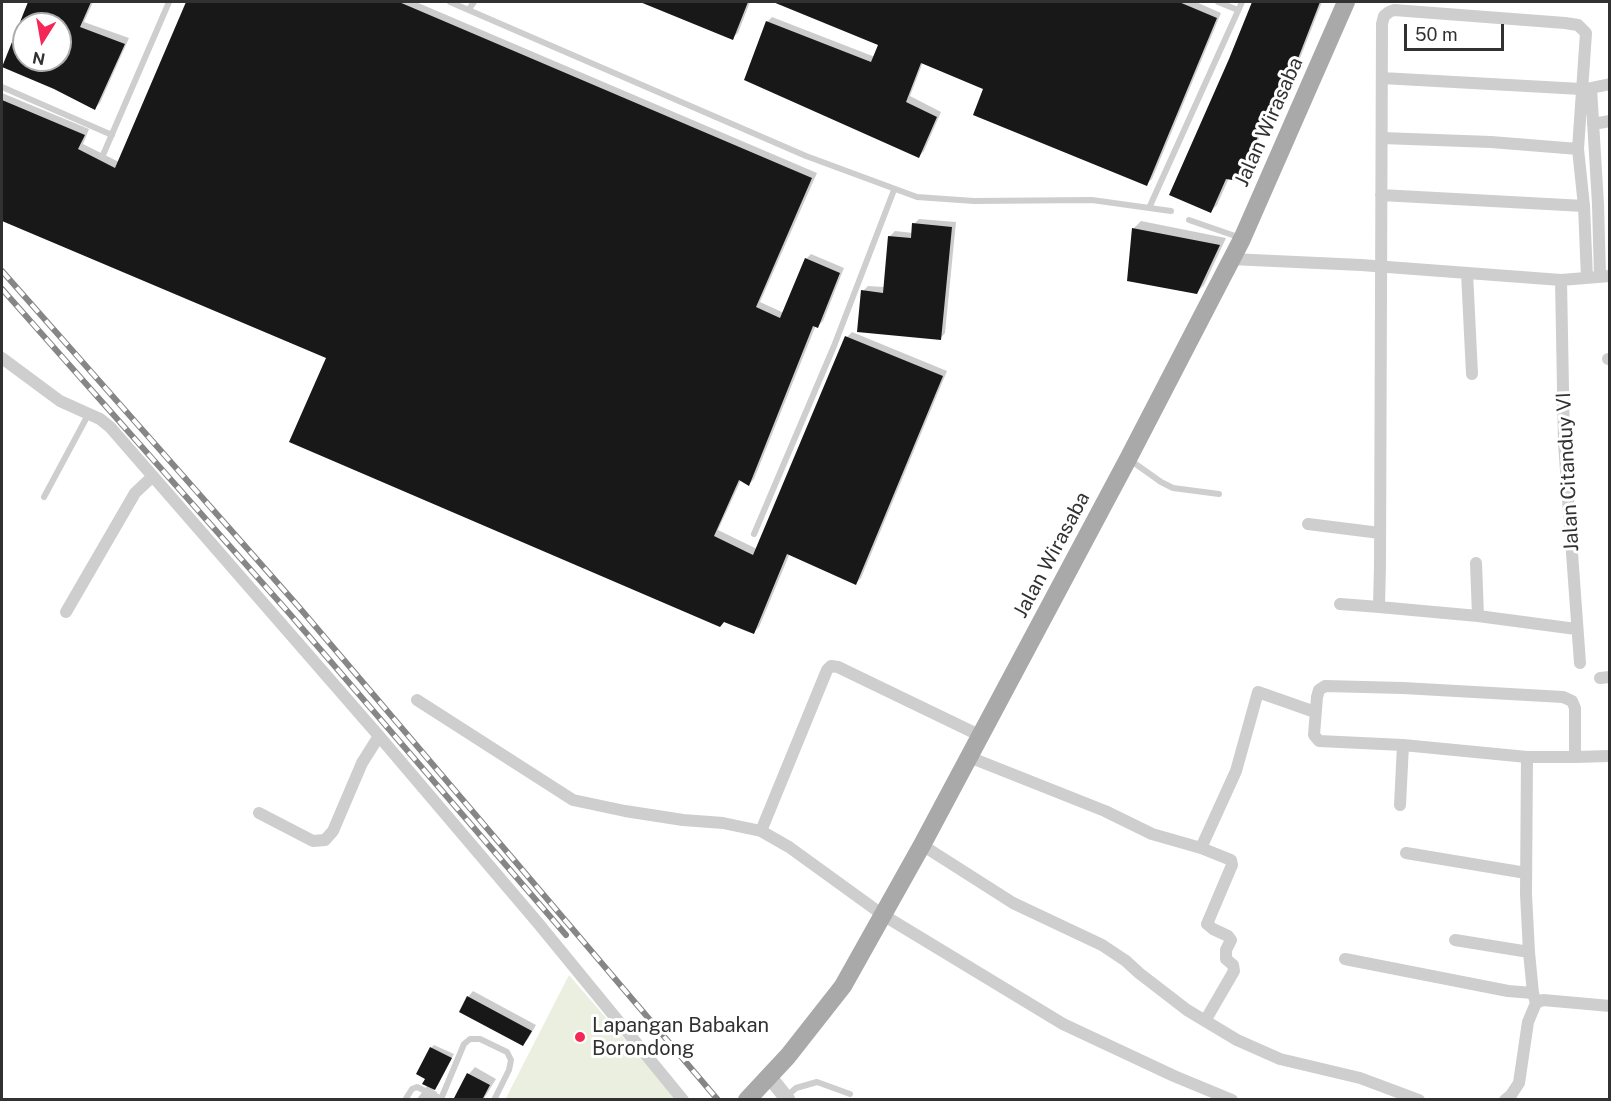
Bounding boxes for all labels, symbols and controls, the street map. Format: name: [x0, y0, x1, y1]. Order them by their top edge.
north arrow: [12, 12, 72, 72]
scale bar: [1407, 12, 1508, 50]
text: 50 m: [1415, 24, 1458, 45]
text: N: [31, 48, 47, 69]
street label: Jalan Wirasaba: [1230, 54, 1308, 190]
street label: Jalan Citanduy VI: [1552, 392, 1584, 552]
street label: Jalan Wirasaba: [1009, 488, 1095, 622]
place label: Lapangan Babakan Borondong: [592, 1014, 769, 1061]
marker: Lapangan Babakan Borondong: [573, 1030, 587, 1044]

